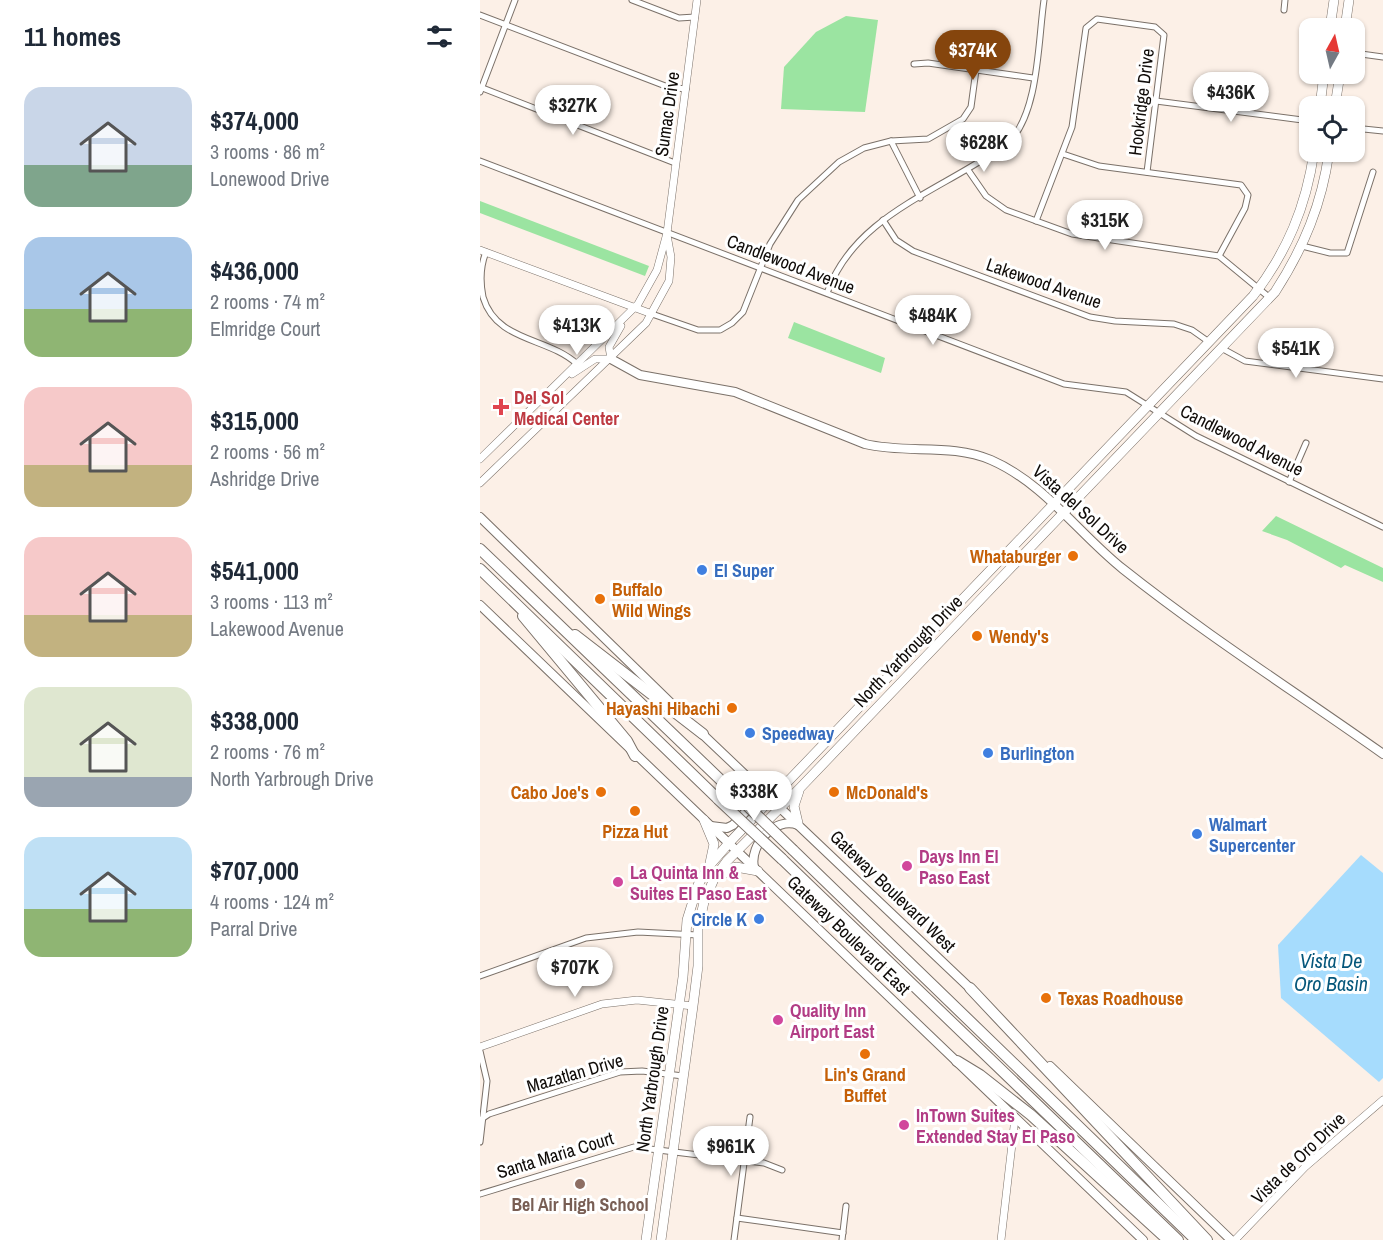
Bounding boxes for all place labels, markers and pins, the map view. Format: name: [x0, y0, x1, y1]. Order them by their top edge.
pin: $374K: [931, 30, 1015, 81]
pin: $436K: [1189, 72, 1273, 123]
pin: $327K: [531, 85, 615, 136]
pin: $628K: [942, 122, 1026, 173]
pin: $315K: [1063, 200, 1147, 251]
pin: $484K: [891, 295, 975, 346]
pin: $413K: [535, 305, 619, 356]
pin: $541K: [1254, 328, 1338, 379]
place label: Del Sol Medical Center: [514, 385, 619, 431]
marker: Del Sol Medical Center: [492, 398, 510, 416]
place label: Whataburger: [970, 544, 1061, 569]
marker: Whataburger: [1066, 549, 1080, 563]
place label: El Super: [714, 558, 774, 583]
marker: El Super: [695, 563, 709, 577]
place label: Buffalo Wild Wings: [612, 577, 691, 623]
marker: Buffalo Wild Wings: [593, 592, 607, 606]
place label: Wendy's: [989, 624, 1049, 649]
marker: Wendy's: [970, 629, 984, 643]
place label: Hayashi Hibachi: [606, 696, 720, 721]
marker: Hayashi Hibachi: [725, 701, 739, 715]
place label: Speedway: [762, 721, 835, 746]
marker: Speedway: [743, 726, 757, 740]
place label: Burlington: [1000, 741, 1075, 766]
marker: Burlington: [981, 746, 995, 760]
pin: $338K: [712, 771, 796, 822]
place label: Cabo Joe's: [511, 780, 589, 805]
place label: McDonald's: [846, 780, 928, 805]
marker: Cabo Joe's: [594, 785, 608, 799]
marker: McDonald's: [827, 785, 841, 799]
marker: Pizza Hut: [628, 804, 642, 818]
place label: Walmart Supercenter: [1209, 812, 1295, 858]
place label: Pizza Hut: [602, 819, 668, 844]
marker: Walmart Supercenter: [1190, 827, 1204, 841]
place label: Days Inn El Paso East: [919, 844, 999, 890]
marker: Days Inn El Paso East: [900, 859, 914, 873]
place label: La Quinta Inn & Suites El Paso East: [630, 860, 767, 906]
marker: La Quinta Inn & Suites El Paso East: [611, 875, 625, 889]
place label: Circle K: [691, 907, 747, 932]
marker: Circle K: [752, 912, 766, 926]
pin: $707K: [533, 947, 617, 998]
place label: Texas Roadhouse: [1058, 986, 1183, 1011]
marker: Texas Roadhouse: [1039, 991, 1053, 1005]
place label: Quality Inn Airport East: [790, 998, 875, 1044]
marker: Quality Inn Airport East: [771, 1013, 785, 1027]
marker: Lin's Grand Buffet: [858, 1047, 872, 1061]
place label: Lin's Grand Buffet: [824, 1062, 906, 1108]
place label: InTown Suites Extended Stay El Paso: [916, 1103, 1075, 1149]
marker: InTown Suites Extended Stay El Paso: [897, 1118, 911, 1132]
pin: $961K: [689, 1126, 773, 1177]
marker: Bel Air High School: [573, 1177, 587, 1191]
place label: Bel Air High School: [511, 1192, 649, 1217]

